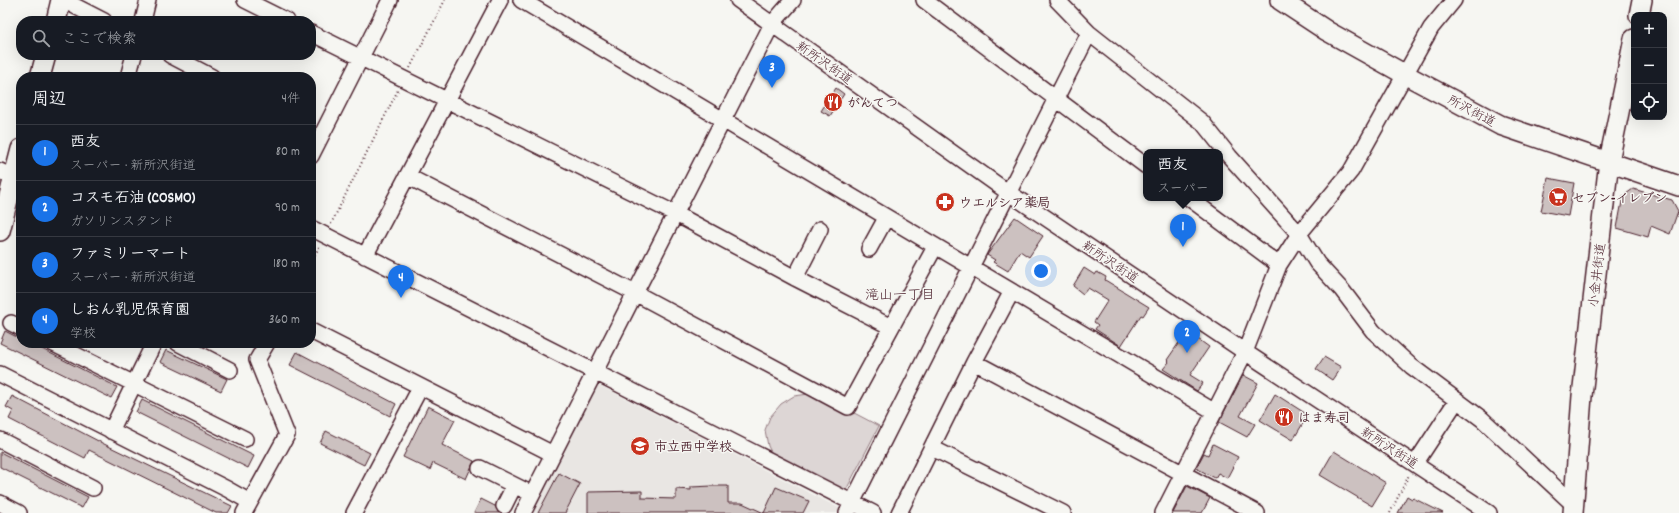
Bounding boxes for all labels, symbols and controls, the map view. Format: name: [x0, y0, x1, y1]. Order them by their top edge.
map controls: [1631, 12, 1667, 120]
button: +: [1631, 12, 1667, 48]
search box: [16, 16, 316, 60]
icon: search: [30, 27, 52, 49]
text: ここで検索: [62, 29, 137, 51]
street label: 新所沢街道: [791, 38, 856, 90]
button: −: [1631, 48, 1667, 84]
pin: 3: [759, 55, 785, 88]
button: locate: [1631, 84, 1667, 120]
text: 周辺: [32, 89, 66, 113]
text: 4件: [282, 90, 300, 109]
restaurant icon: がんてつ: [822, 91, 844, 113]
street label: 所沢街道: [1443, 92, 1498, 133]
place label: がんてつ: [847, 95, 898, 114]
text: 西友: [70, 132, 100, 154]
text: 1: [44, 143, 46, 162]
text: 80 m: [276, 143, 300, 162]
popup: [1143, 149, 1223, 201]
text: 西友: [1157, 155, 1187, 177]
text: スーパー · 新所沢街道: [70, 157, 195, 176]
text: スーパー: [1157, 180, 1209, 199]
supermarket icon: セブン-イレブン: [1547, 186, 1569, 208]
text: コスモ石油 (COSMO): [70, 188, 195, 210]
place label: セブン-イレブン: [1572, 190, 1667, 209]
pharmacy icon: ウエルシア薬局: [934, 191, 956, 213]
place label: ウエルシア薬局: [959, 195, 1050, 214]
text: 2: [42, 199, 48, 218]
text: 90 m: [275, 199, 300, 218]
text: ガソリンスタンド: [70, 213, 174, 232]
pin: 1: [1170, 214, 1196, 247]
street label: 新所沢街道: [1077, 237, 1142, 289]
street label: 小金井街道: [1585, 242, 1612, 309]
text: ファミリーマート: [70, 244, 191, 266]
text: 3: [42, 255, 48, 274]
text: 180 m: [273, 255, 300, 274]
your location: [1031, 261, 1051, 281]
pin: 4: [388, 265, 414, 298]
text: スーパー · 新所沢街道: [70, 269, 195, 288]
district label: 滝山一丁目: [865, 286, 935, 306]
text: しおん乳児保育園: [70, 300, 190, 322]
text: 4: [42, 311, 48, 330]
text: 360 m: [269, 311, 300, 330]
pin: 2: [1174, 320, 1200, 353]
text: 学校: [70, 325, 96, 344]
restaurant icon: はま寿司: [1273, 406, 1295, 428]
place label: はま寿司: [1298, 410, 1350, 429]
street label: 新所沢街道: [1356, 423, 1421, 475]
school or university icon: 市立西中学校: [629, 435, 651, 457]
place label: 市立西中学校: [654, 439, 732, 458]

